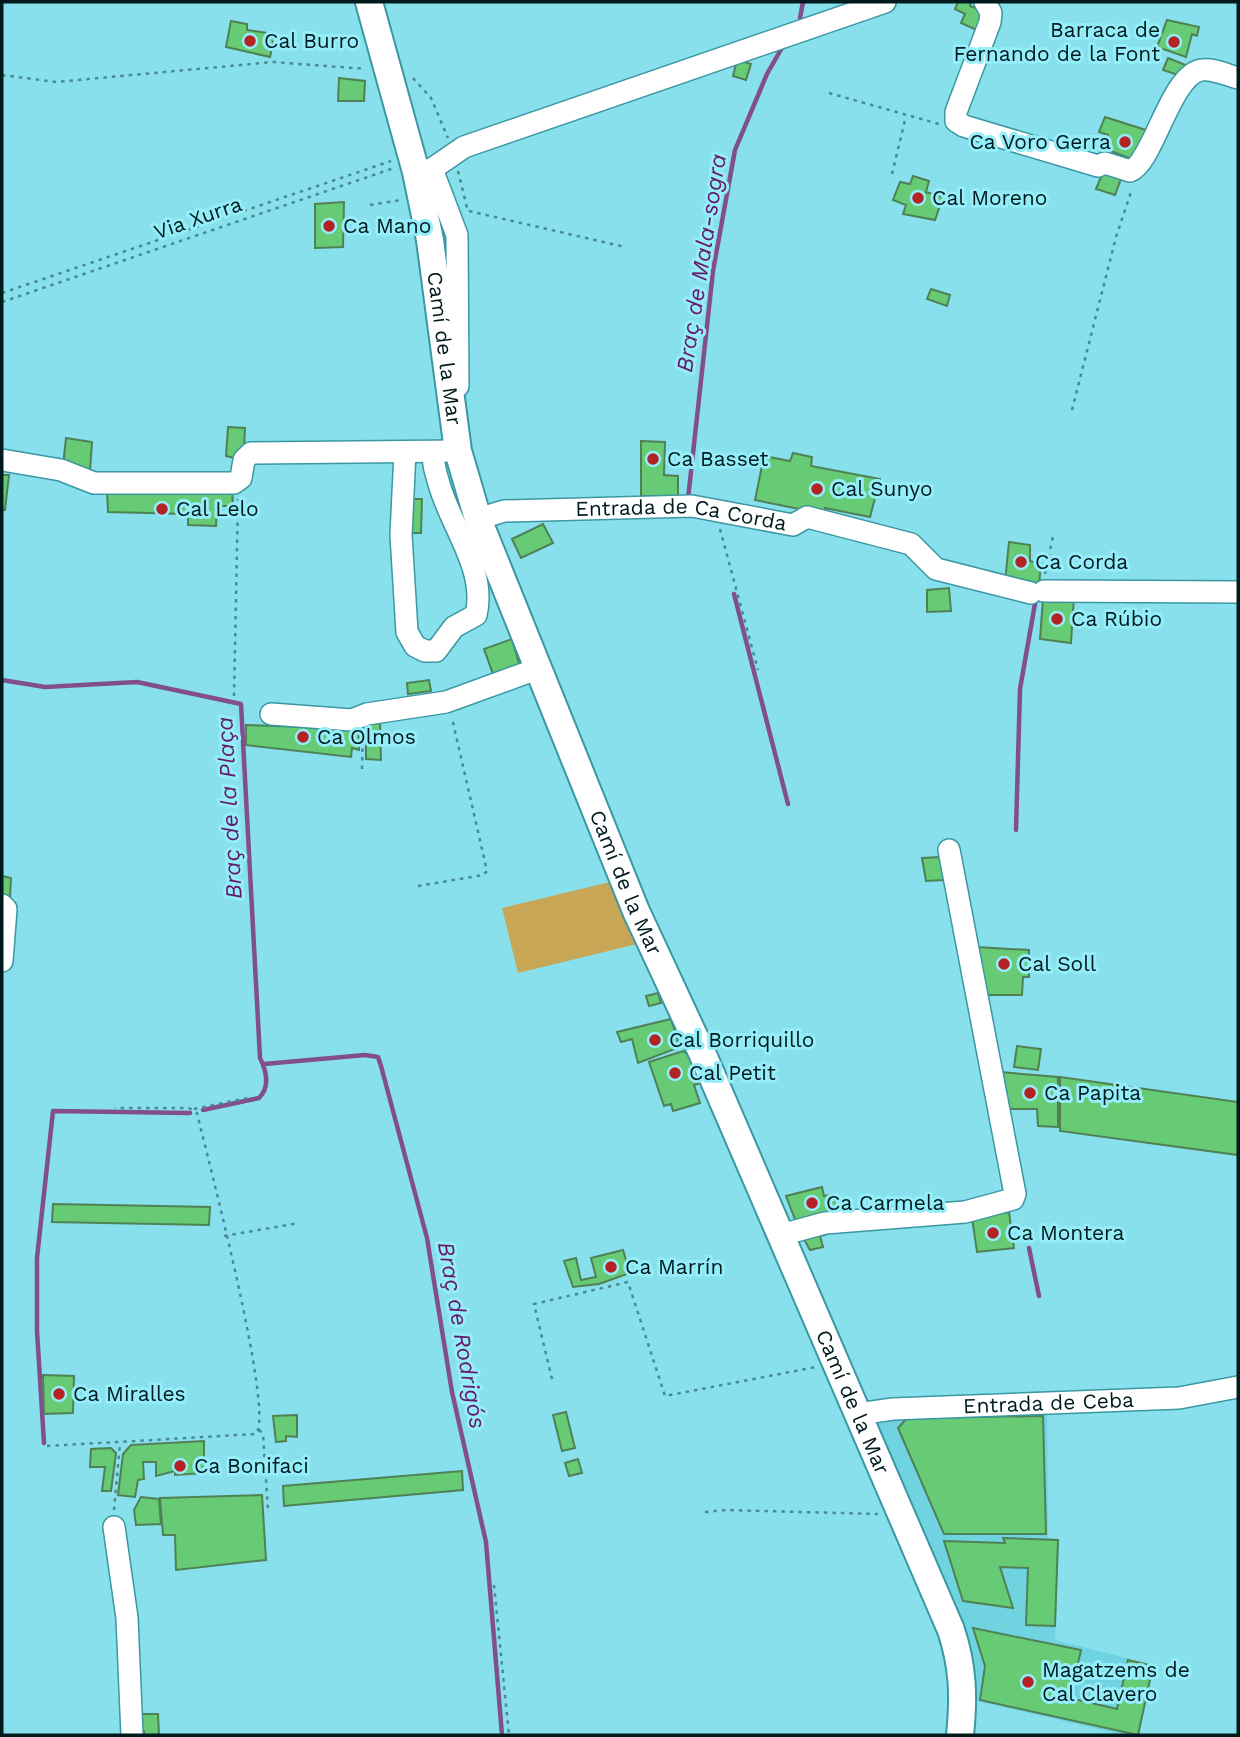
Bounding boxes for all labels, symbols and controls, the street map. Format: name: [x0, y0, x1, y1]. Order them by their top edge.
place label: Barraca de Fernando de la Font: [954, 17, 1160, 66]
place label: Cal Burro: [264, 28, 359, 53]
marker: Cal Burro: [242, 33, 258, 49]
marker: Barraca de Fernando de la Font: [1166, 34, 1182, 50]
place label: Ca Voro Gerra: [969, 129, 1111, 154]
marker: Ca Voro Gerra: [1117, 134, 1133, 150]
water label: Braç de Mala-sogra: [671, 152, 732, 374]
place label: Cal Moreno: [932, 185, 1047, 210]
marker: Cal Moreno: [910, 190, 926, 206]
street label: Via Xurra: [151, 191, 245, 244]
place label: Ca Mano: [343, 213, 431, 238]
marker: Ca Mano: [321, 218, 337, 234]
street label: Camí de la Mar: [422, 270, 467, 427]
place label: Ca Basset: [667, 446, 769, 471]
marker: Ca Basset: [645, 451, 661, 467]
place label: Cal Sunyo: [831, 476, 933, 501]
marker: Cal Sunyo: [809, 481, 825, 497]
street label: Entrada de Ca Corda: [575, 493, 789, 536]
place label: Cal Lelo: [176, 496, 259, 521]
marker: Cal Lelo: [154, 501, 170, 517]
place label: Ca Corda: [1035, 549, 1128, 574]
marker: Ca Corda: [1013, 554, 1029, 570]
place label: Ca Rúbio: [1071, 606, 1162, 631]
marker: Ca Rúbio: [1049, 611, 1065, 627]
water label: Braç de la Plaça: [211, 716, 248, 900]
place label: Ca Olmos: [317, 724, 416, 749]
marker: Ca Olmos: [295, 729, 311, 745]
street label: Camí de la Mar: [585, 806, 668, 959]
place label: Cal Soll: [1018, 951, 1097, 976]
marker: Cal Soll: [996, 956, 1012, 972]
place label: Cal Borriquillo: [669, 1027, 814, 1052]
marker: Cal Borriquillo: [647, 1032, 663, 1048]
place label: Cal Petit: [689, 1060, 776, 1085]
marker: Cal Petit: [667, 1065, 683, 1081]
place label: Ca Papita: [1044, 1080, 1141, 1105]
marker: Ca Papita: [1022, 1085, 1038, 1101]
place label: Ca Carmela: [826, 1190, 944, 1215]
marker: Ca Carmela: [804, 1195, 820, 1211]
place label: Ca Montera: [1007, 1220, 1124, 1245]
marker: Ca Montera: [985, 1225, 1001, 1241]
water label: Braç de Rodrigós: [432, 1240, 491, 1431]
place label: Ca Marrín: [625, 1254, 723, 1279]
marker: Ca Marrín: [603, 1259, 619, 1275]
street label: Camí de la Mar: [811, 1326, 895, 1478]
place label: Ca Miralles: [73, 1381, 186, 1406]
marker: Ca Miralles: [51, 1386, 67, 1402]
street label: Entrada de Ceba: [963, 1387, 1135, 1418]
place label: Ca Bonifaci: [194, 1453, 309, 1478]
marker: Ca Bonifaci: [172, 1458, 188, 1474]
place label: Magatzems de Cal Clavero: [1042, 1657, 1190, 1706]
marker: Magatzems de Cal Clavero: [1020, 1674, 1036, 1690]

